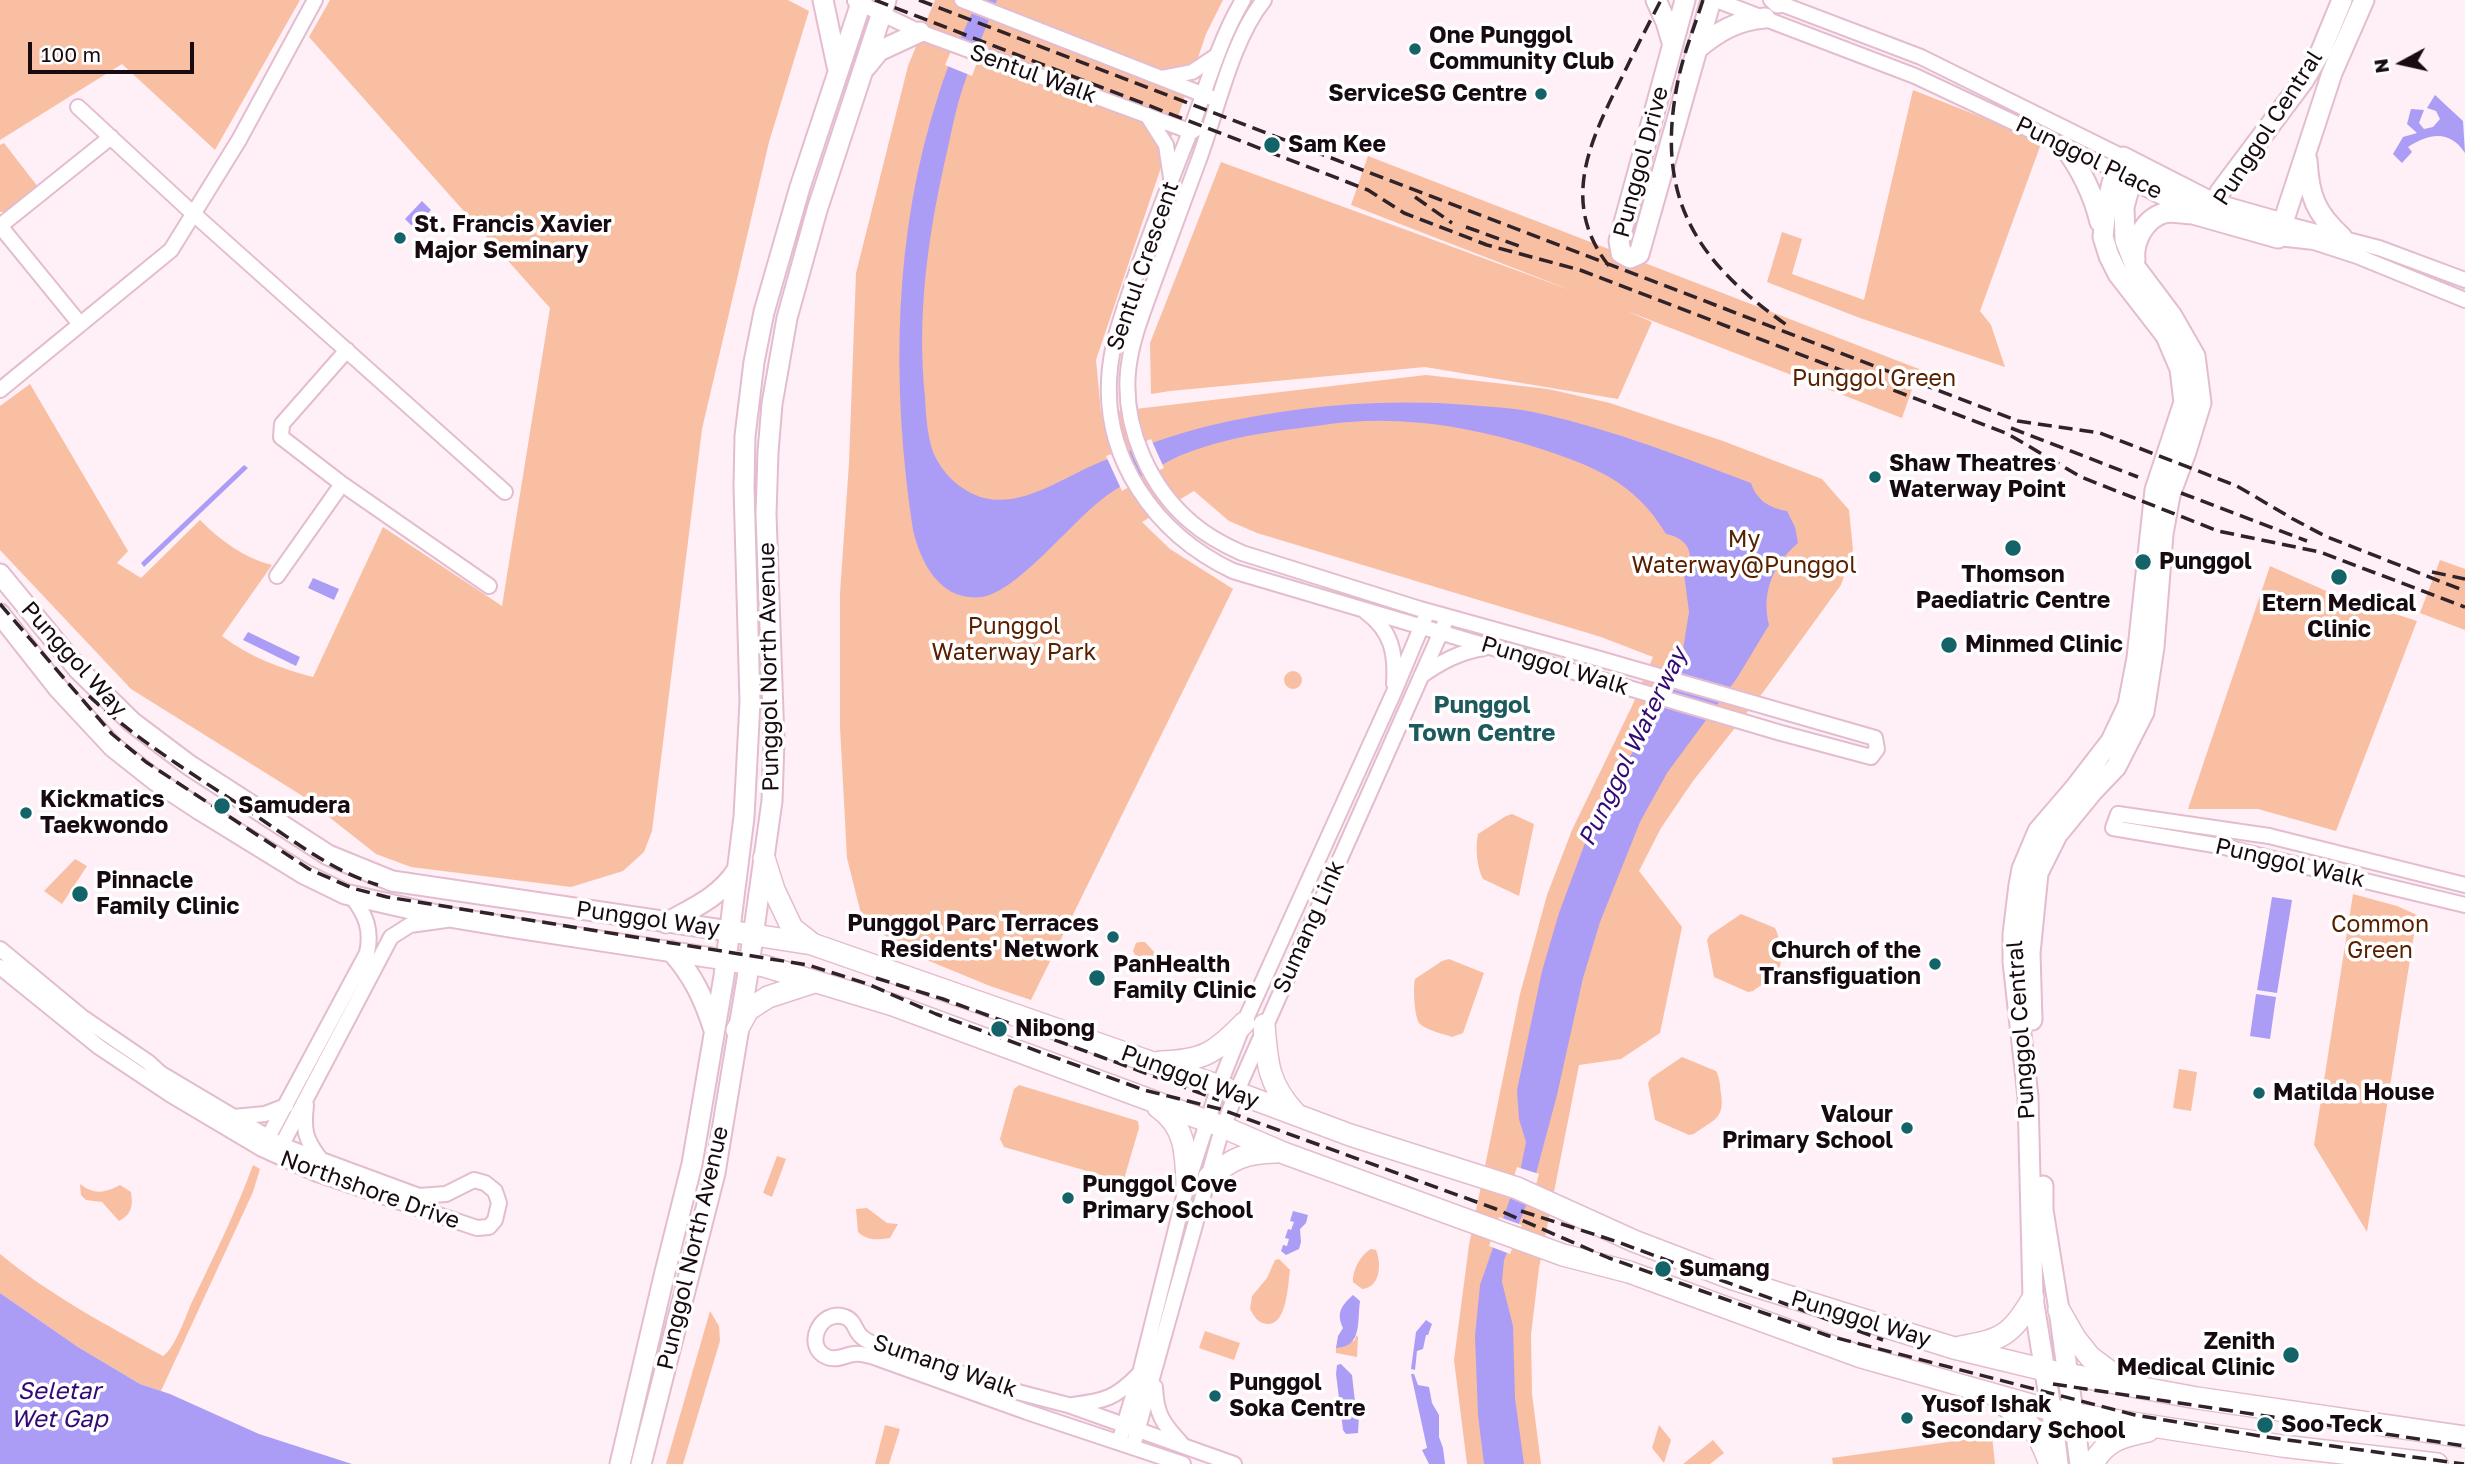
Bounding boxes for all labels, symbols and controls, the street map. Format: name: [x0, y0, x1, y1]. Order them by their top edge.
place label: One Punggol Community Club: [1429, 22, 1614, 76]
scale bar: [32, 28, 198, 72]
north arrow: [2367, 28, 2437, 98]
street label: Sentul Walk: [966, 38, 1100, 110]
text: 100 m: [41, 41, 101, 67]
marker: One Punggol Community Club: [1407, 41, 1423, 57]
street label: Punggol Central: [2208, 45, 2328, 211]
text: N: [2368, 57, 2393, 75]
place label: ServiceSG Centre: [1328, 80, 1527, 108]
street label: Punggol Drive: [1608, 83, 1674, 241]
marker: ServiceSG Centre: [1533, 86, 1549, 102]
street label: Punggol Place: [2011, 111, 2167, 205]
place label: Sam Kee: [1288, 131, 1386, 159]
marker: Sam Kee: [1262, 135, 1282, 155]
street label: Sentul Crescent: [1101, 178, 1185, 354]
place label: St. Francis Xavier Major Seminary: [414, 211, 612, 265]
marker: St. Francis Xavier Major Seminary: [392, 230, 408, 246]
park label: Punggol Green: [1792, 365, 1956, 393]
place label: Shaw Theatres Waterway Point: [1889, 450, 2066, 504]
marker: Shaw Theatres Waterway Point: [1867, 469, 1883, 485]
park label: My Waterway@Punggol: [1631, 526, 1857, 580]
marker: Thomson Paediatric Centre: [2003, 538, 2023, 558]
street label: Punggol North Avenue: [753, 542, 785, 792]
place label: Punggol: [2159, 548, 2252, 576]
marker: Punggol: [2133, 552, 2153, 572]
place label: Thomson Paediatric Centre: [1916, 561, 2110, 615]
marker: Etern Medical Clinic: [2329, 567, 2349, 587]
place label: Etern Medical Clinic: [2262, 590, 2416, 644]
street label: Punggol Way: [15, 596, 133, 722]
park label: Punggol Waterway Park: [931, 613, 1097, 667]
street label: Punggol Walk: [1478, 630, 1632, 702]
place label: Minmed Clinic: [1965, 631, 2123, 659]
marker: Minmed Clinic: [1939, 635, 1959, 655]
water label: Punggol Waterway: [1573, 643, 1693, 851]
district label: Punggol Town Centre: [1409, 691, 1555, 747]
place label: Kickmatics Taekwondo: [40, 786, 168, 840]
place label: Samudera: [238, 792, 350, 820]
marker: Samudera: [212, 796, 232, 816]
marker: Kickmatics Taekwondo: [18, 805, 34, 821]
street label: Punggol Walk: [2212, 832, 2368, 894]
street label: Sumang Link: [1267, 856, 1351, 998]
place label: Pinnacle Family Clinic: [96, 867, 240, 921]
marker: Pinnacle Family Clinic: [70, 884, 90, 904]
street label: Punggol Way: [574, 895, 722, 943]
place label: Punggol Parc Terraces Residents' Network: [847, 910, 1099, 964]
park label: Common Green: [2331, 911, 2429, 965]
marker: Punggol Parc Terraces Residents' Network: [1105, 929, 1121, 945]
place label: Church of the Transfiguation: [1759, 937, 1921, 991]
street label: Punggol Central: [2001, 939, 2041, 1121]
place label: PanHealth Family Clinic: [1113, 951, 1257, 1005]
marker: Church of the Transfiguation: [1927, 956, 1943, 972]
marker: PanHealth Family Clinic: [1087, 968, 1107, 988]
place label: Nibong: [1015, 1015, 1095, 1043]
marker: Nibong: [989, 1019, 1009, 1039]
street label: Punggol Way: [1117, 1039, 1263, 1115]
place label: Matilda House: [2273, 1079, 2435, 1107]
marker: Matilda House: [2251, 1085, 2267, 1101]
place label: Valour Primary School: [1722, 1101, 1893, 1155]
marker: Valour Primary School: [1899, 1120, 1915, 1136]
street label: Punggol North Avenue: [652, 1123, 734, 1373]
street label: Northshore Drive: [276, 1145, 464, 1235]
place label: Punggol Cove Primary School: [1082, 1171, 1253, 1225]
marker: Punggol Cove Primary School: [1060, 1190, 1076, 1206]
place label: Sumang: [1679, 1255, 1770, 1283]
marker: Sumang: [1653, 1259, 1673, 1279]
street label: Punggol Way: [1788, 1285, 1934, 1353]
street label: Sumang Walk: [869, 1328, 1021, 1404]
place label: Zenith Medical Clinic: [2117, 1328, 2275, 1382]
marker: Zenith Medical Clinic: [2281, 1345, 2301, 1365]
place label: Punggol Soka Centre: [1229, 1369, 1366, 1423]
water label: Seletar Wet Gap: [11, 1377, 107, 1433]
marker: Punggol Soka Centre: [1207, 1388, 1223, 1404]
place label: Yusof Ishak Secondary School: [1921, 1391, 2125, 1445]
marker: Yusof Ishak Secondary School: [1899, 1410, 1915, 1426]
place label: Soo Teck: [2281, 1411, 2383, 1439]
marker: Soo Teck: [2255, 1415, 2275, 1435]

